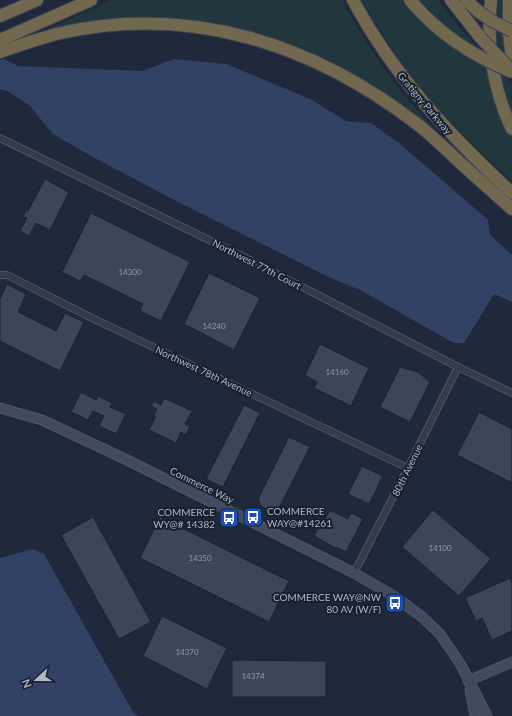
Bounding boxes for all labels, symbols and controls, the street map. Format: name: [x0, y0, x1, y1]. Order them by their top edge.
street label: Gratigny Parkway: [396, 70, 455, 137]
street label: Northwest 77th Court: [211, 236, 304, 292]
house number: 14300: [118, 267, 142, 277]
house number: 14240: [202, 321, 226, 331]
street label: Northwest 78th Avenue: [154, 343, 254, 399]
house number: 14160: [325, 367, 349, 377]
street label: 80th Avenue: [389, 442, 425, 498]
street label: Commerce Way: [168, 464, 237, 506]
place label: COMMERCE WAY@#14261: [267, 505, 332, 529]
place label: COMMERCE WY@# 14382: [153, 506, 215, 530]
bus stop icon: COMMERCE WAY@#14261: [242, 506, 264, 528]
bus stop icon: COMMERCE WY@# 14382: [218, 507, 240, 529]
house number: 14100: [428, 543, 452, 553]
house number: 14350: [188, 553, 212, 563]
place label: COMMERCE WAY@NW 80 AV (W/F): [273, 591, 382, 615]
bus stop icon: COMMERCE WAY@NW 80 AV (W/F): [384, 592, 406, 614]
house number: 14370: [175, 647, 199, 657]
north arrow: [16, 660, 56, 700]
house number: 14374: [241, 671, 265, 681]
text: N: [19, 677, 34, 690]

